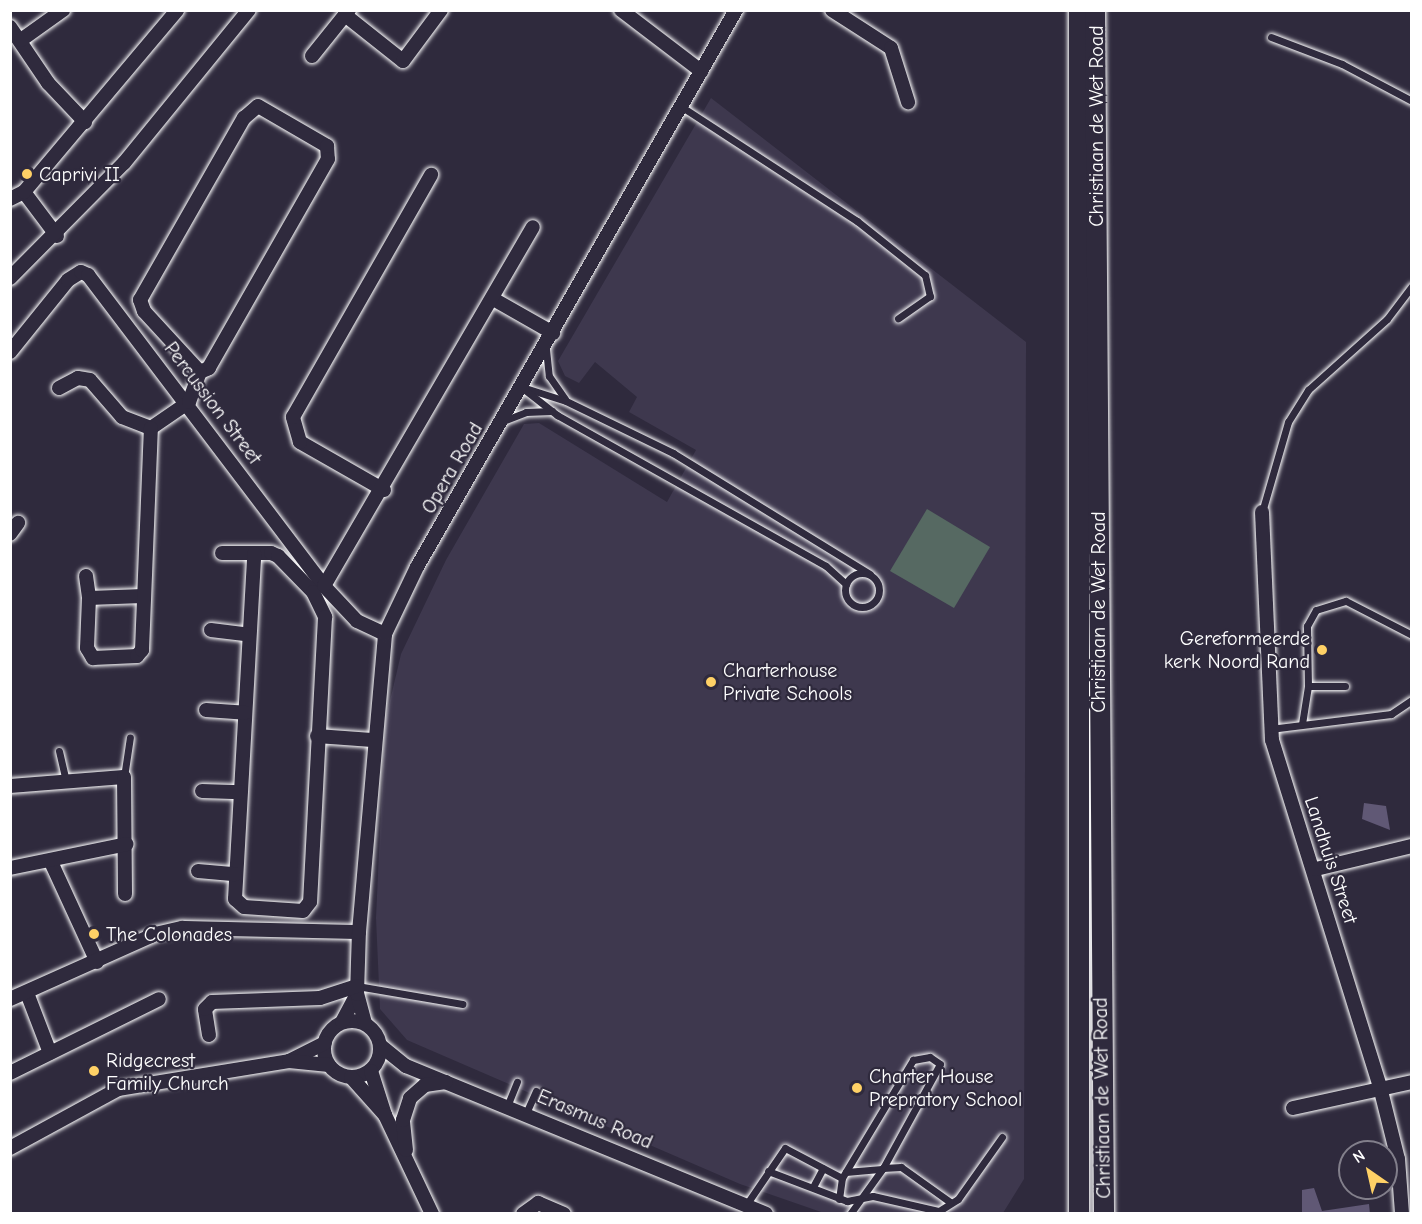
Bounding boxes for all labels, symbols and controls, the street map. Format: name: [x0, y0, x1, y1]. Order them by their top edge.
street label: Christiaan de Wet Road: [1084, 25, 1108, 227]
place label: Caprivi II: [39, 162, 120, 186]
marker: Caprivi II: [20, 167, 34, 181]
street label: Percussion Street: [159, 337, 267, 469]
street label: Opera Road: [416, 418, 488, 518]
street label: Christiaan de Wet Road: [1086, 511, 1110, 713]
place label: Gereformeerde kerk Noord Rand: [1164, 626, 1310, 673]
marker: Gereformeerde kerk Noord Rand: [1315, 643, 1329, 657]
place label: Charterhouse Private Schools: [723, 658, 852, 705]
marker: Charterhouse Private Schools: [704, 675, 718, 689]
street label: Landhuis Street: [1299, 793, 1363, 927]
place label: The Colonades: [106, 922, 232, 946]
marker: The Colonades: [87, 927, 101, 941]
street label: Christiaan de Wet Road: [1088, 997, 1116, 1199]
place label: Ridgecrest Family Church: [106, 1048, 229, 1095]
marker: Ridgecrest Family Church: [87, 1064, 101, 1078]
place label: Charter House Prepratory School: [869, 1064, 1022, 1111]
marker: Charter House Prepratory School: [850, 1081, 864, 1095]
street label: Erasmus Road: [534, 1084, 656, 1154]
north arrow: [1338, 1140, 1398, 1200]
text: N: [1350, 1146, 1368, 1167]

